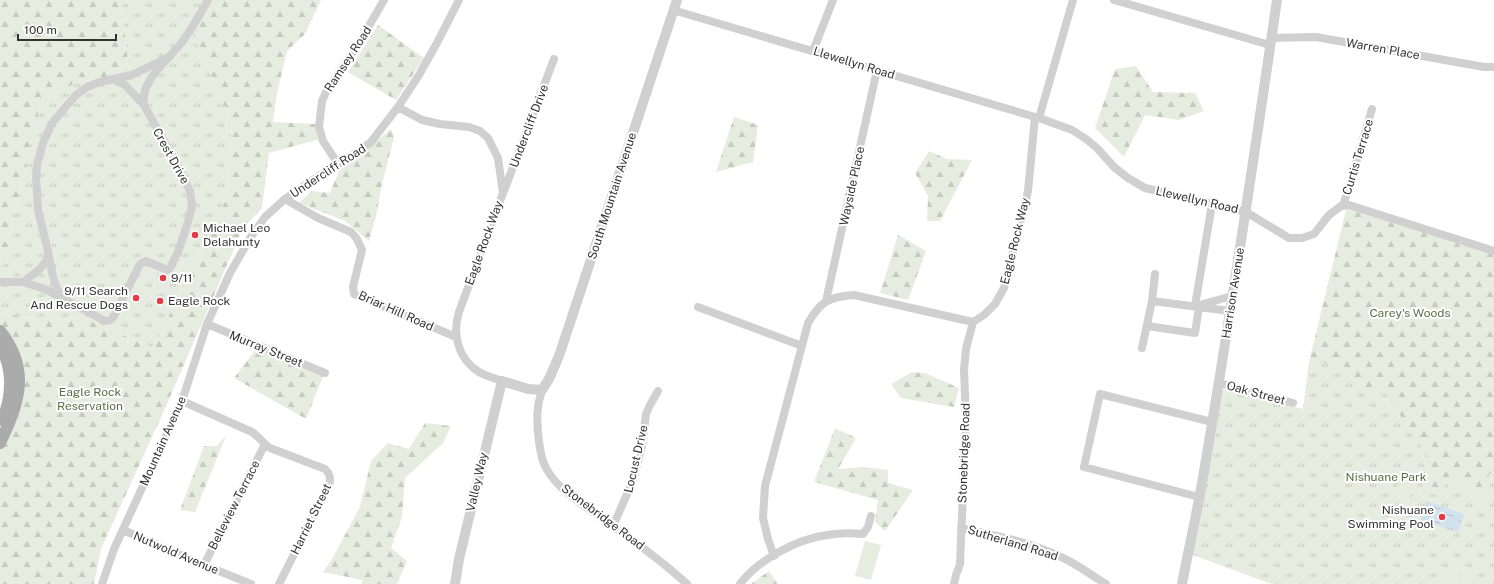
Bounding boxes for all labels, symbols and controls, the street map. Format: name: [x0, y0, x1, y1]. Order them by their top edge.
scale bar: [18, 16, 116, 42]
text: 100 m: [24, 23, 57, 37]
street label: Ramsey Road: [322, 24, 374, 94]
street label: Warren Place: [1345, 36, 1421, 62]
street label: Llewellyn Road: [812, 44, 896, 82]
street label: Undercliff Drive: [507, 82, 551, 169]
street label: Curtis Terrace: [1340, 117, 1376, 197]
street label: Crest Drive: [150, 126, 192, 187]
street label: South Mountain Avenue: [585, 131, 639, 261]
street label: Undercliff Road: [288, 141, 368, 201]
street label: Wayside Place: [837, 145, 867, 227]
street label: Llewellyn Road: [1154, 184, 1240, 216]
street label: Eagle Rock Way: [997, 196, 1033, 286]
street label: Eagle Rock Way: [462, 198, 506, 287]
place label: Michael Leo Delahunty: [203, 221, 270, 249]
marker: Michael Leo Delahunty: [190, 230, 200, 240]
street label: Harrison Avenue: [1219, 246, 1247, 340]
place label: 9/11: [171, 271, 192, 285]
marker: 9/11: [158, 273, 168, 283]
place label: 9/11 Search And Rescue Dogs: [30, 284, 128, 312]
street label: Briar Hill Road: [356, 288, 436, 334]
marker: 9/11 Search And Rescue Dogs: [131, 293, 141, 303]
place label: Eagle Rock: [168, 294, 231, 308]
marker: Eagle Rock: [155, 296, 165, 306]
park label: Carey's Woods: [1369, 306, 1451, 320]
street label: Murray Street: [227, 328, 305, 370]
street label: Oak Street: [1225, 378, 1287, 408]
park label: Eagle Rock Reservation: [57, 385, 123, 413]
street label: Mountain Avenue: [137, 394, 189, 488]
street label: Stonebridge Road: [955, 403, 973, 503]
street label: Locust Drive: [621, 424, 651, 494]
street label: Valley Way: [463, 450, 491, 513]
street label: Belleview Terrace: [205, 458, 263, 552]
park label: Nishuane Park: [1346, 470, 1427, 484]
street label: Harriet Street: [288, 481, 334, 557]
street label: Stonebridge Road: [559, 481, 647, 553]
place label: Nishuane Swimming Pool: [1348, 503, 1434, 531]
marker: Nishuane Swimming Pool: [1437, 512, 1447, 522]
street label: Sutherland Road: [966, 523, 1060, 563]
street label: Nutwold Avenue: [131, 529, 221, 577]

